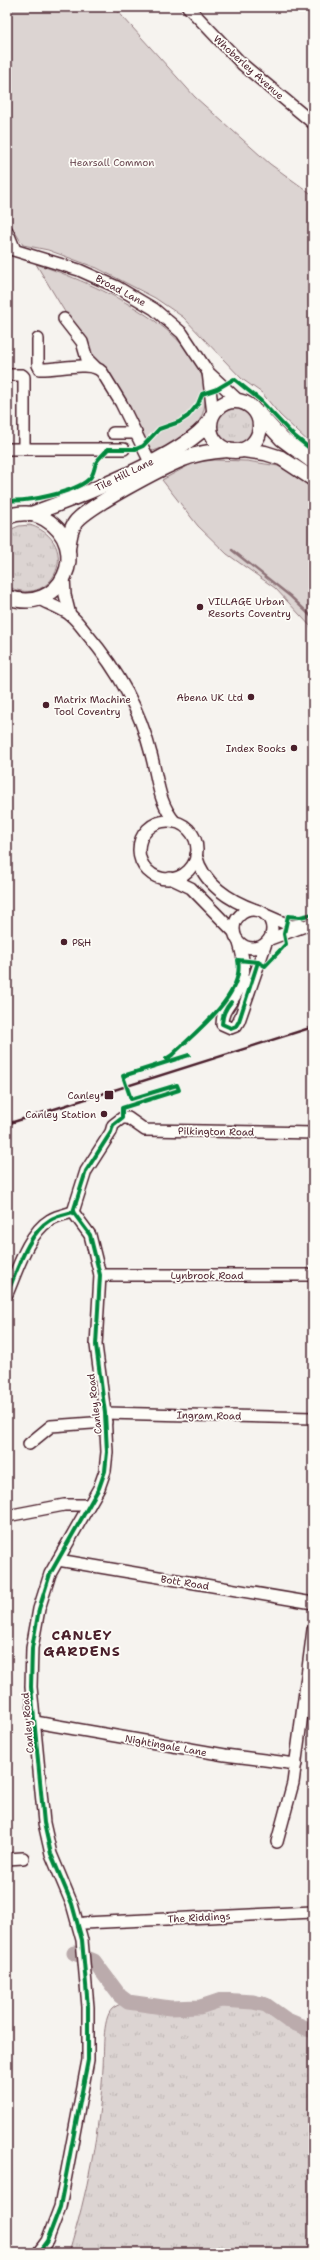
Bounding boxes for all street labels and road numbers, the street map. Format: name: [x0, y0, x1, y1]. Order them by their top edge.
street label: Whoberley Avenue: [211, 32, 287, 103]
street label: Broad Lane: [93, 272, 149, 309]
street label: Tile Hill Lane: [93, 455, 156, 494]
street label: Pilkington Road: [178, 1124, 255, 1139]
street label: Lynbrook Road: [170, 1269, 244, 1282]
street label: Canley Road: [84, 1372, 105, 1435]
street label: Ingram Road: [177, 1408, 242, 1423]
street label: Bott Road: [160, 1572, 211, 1593]
street label: Canley Road: [18, 1691, 37, 1754]
street label: Nightingale Lane: [124, 1732, 208, 1759]
street label: The Riddings: [167, 1909, 231, 1926]

